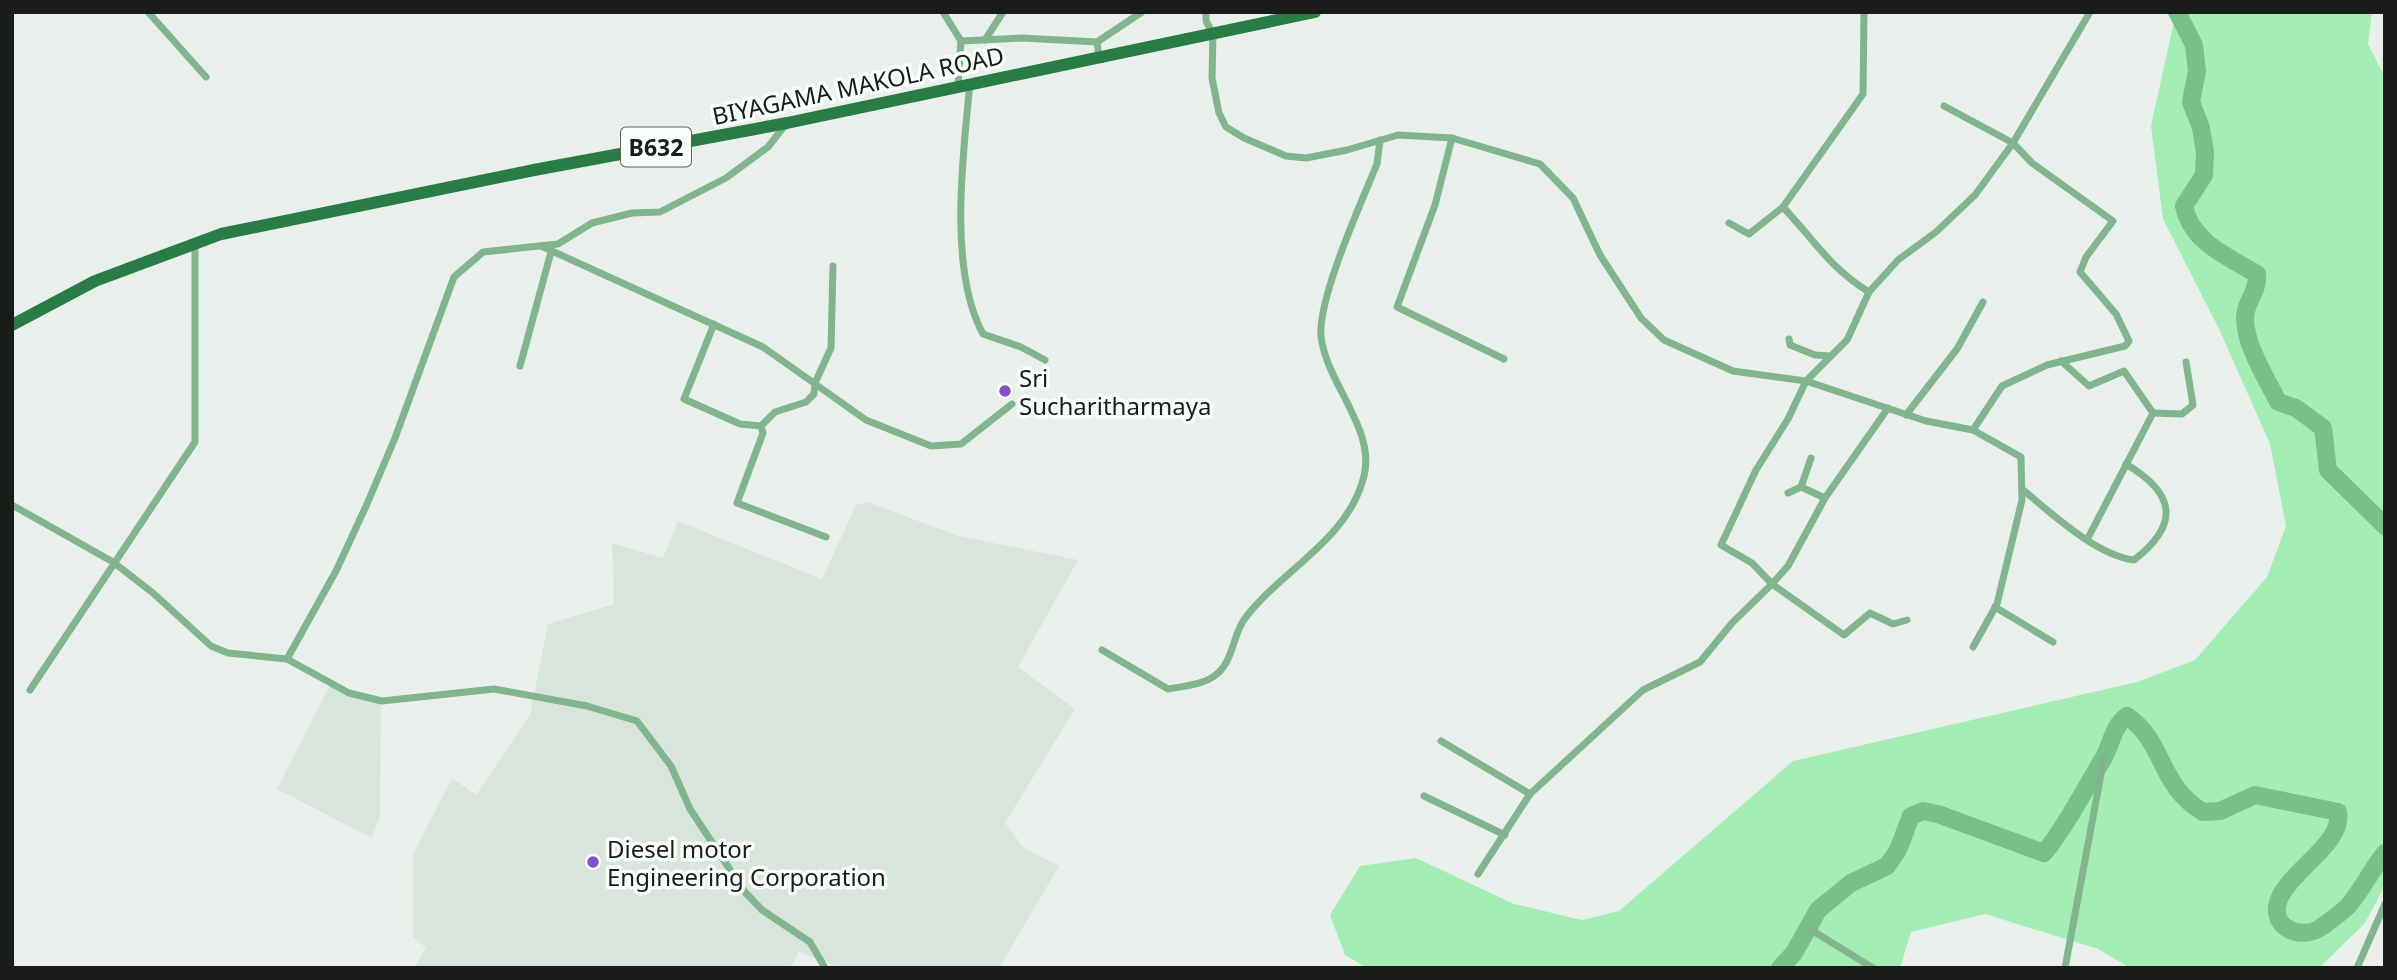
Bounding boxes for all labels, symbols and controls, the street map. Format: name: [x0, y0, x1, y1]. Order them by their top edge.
street label: BIYAGAMA MAKOLA ROAD: [709, 38, 1007, 132]
road number: B632: [621, 128, 691, 166]
place label: Sri Sucharitharmaya: [1019, 361, 1211, 422]
marker: Sri Sucharitharmaya: [997, 383, 1013, 399]
place label: Diesel motor Engineering Corporation: [607, 832, 886, 893]
marker: Diesel motor Engineering Corporation: [585, 854, 601, 870]

